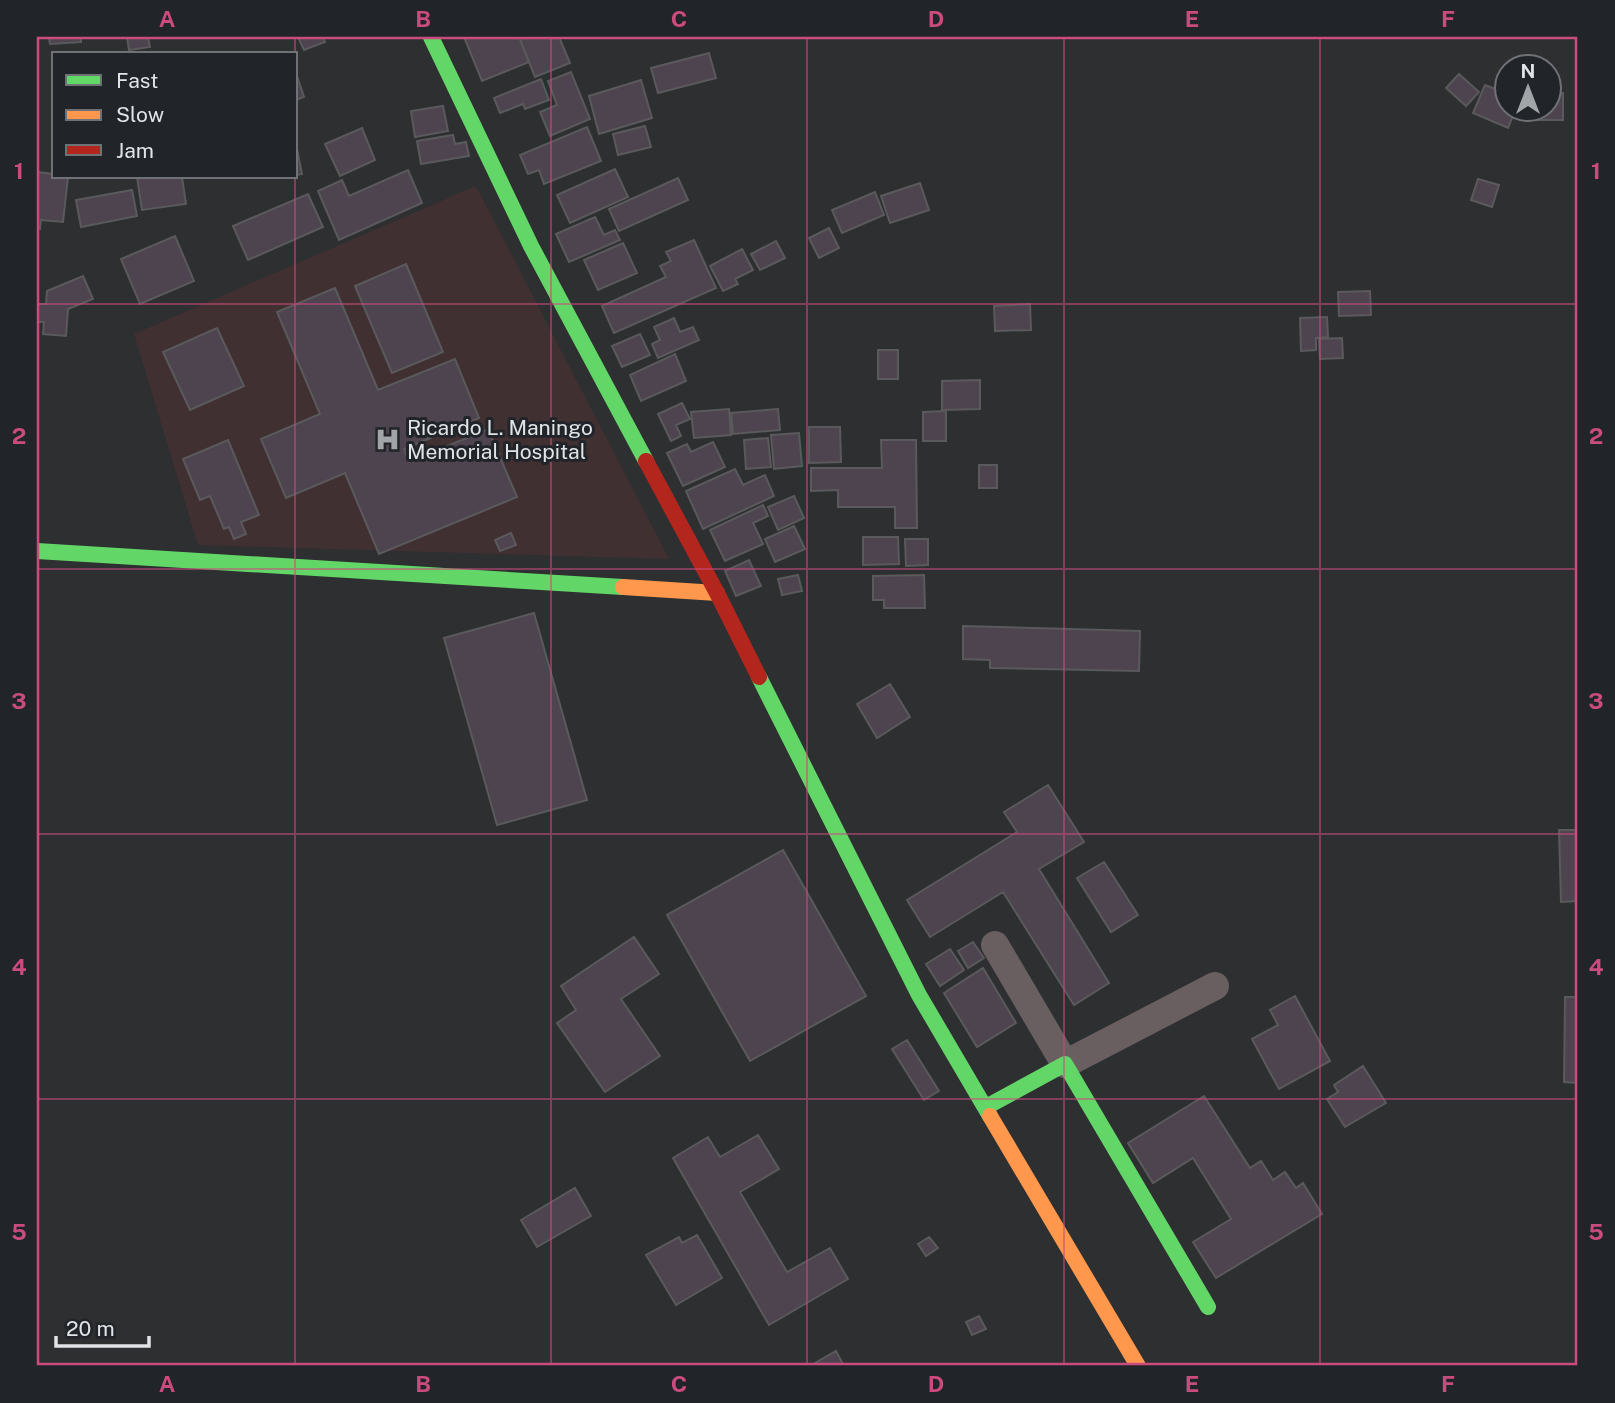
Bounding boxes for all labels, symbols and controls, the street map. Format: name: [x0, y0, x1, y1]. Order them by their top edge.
text: A: [159, 5, 176, 32]
text: B: [415, 5, 431, 32]
text: C: [671, 5, 687, 32]
text: D: [928, 5, 944, 32]
text: E: [1185, 5, 1199, 32]
text: F: [1441, 5, 1455, 32]
legend: [52, 52, 298, 178]
north arrow: [1492, 52, 1562, 122]
text: N: [1521, 60, 1535, 82]
text: Fast: [116, 68, 158, 93]
text: Slow: [116, 102, 164, 127]
text: Jam: [116, 138, 154, 163]
text: 1: [14, 157, 24, 184]
text: 1: [1591, 157, 1601, 184]
place label: Ricardo L. Maningo Memorial Hospital: [407, 415, 593, 464]
text: 2: [12, 422, 26, 449]
text: 2: [1589, 422, 1603, 449]
hospital icon: Ricardo L. Maningo Memorial Hospital: [373, 425, 401, 453]
text: 3: [11, 687, 27, 714]
text: 3: [1588, 687, 1604, 714]
text: 4: [11, 953, 27, 980]
text: 4: [1588, 953, 1604, 980]
text: 5: [11, 1218, 27, 1245]
text: 5: [1588, 1218, 1604, 1245]
scale bar: [56, 1305, 149, 1349]
text: 20 m: [66, 1316, 115, 1341]
text: A: [159, 1370, 176, 1397]
text: B: [415, 1370, 431, 1397]
text: C: [671, 1370, 687, 1397]
text: D: [928, 1370, 944, 1397]
text: E: [1185, 1370, 1199, 1397]
text: F: [1441, 1370, 1455, 1397]

